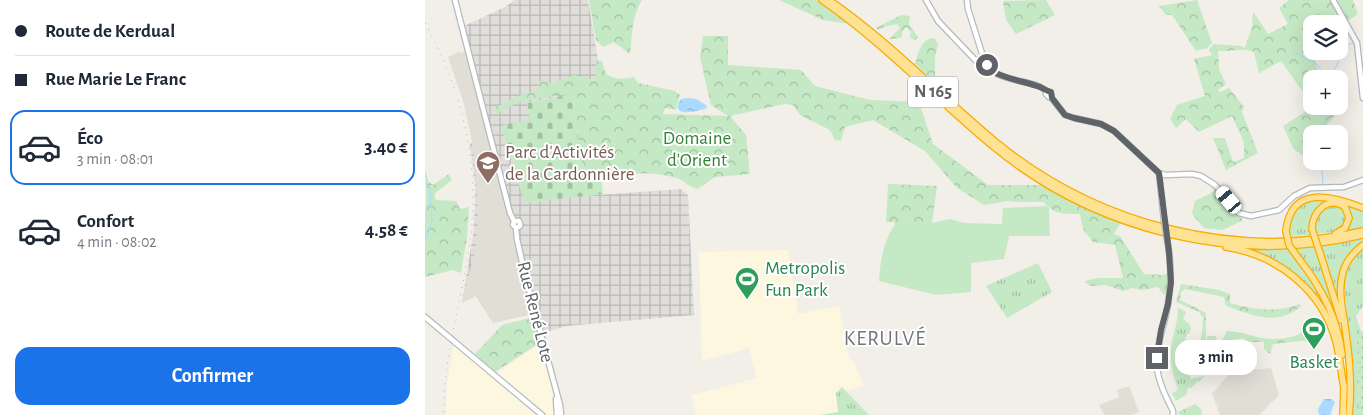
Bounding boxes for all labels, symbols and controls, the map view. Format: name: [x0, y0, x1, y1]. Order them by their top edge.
map controls: [1303, 15, 1348, 170]
button: layers: [1303, 15, 1348, 60]
text: Route de Kerdual: [45, 22, 175, 41]
route start: [976, 54, 998, 76]
text: Rue Marie Le Franc: [45, 70, 186, 89]
button: +: [1303, 70, 1348, 115]
road number: N 165: [908, 76, 958, 108]
icon: car: [17, 125, 62, 170]
button: −: [1303, 125, 1348, 170]
text: Éco: [77, 129, 103, 148]
park label: Domaine d'Orient: [663, 129, 731, 170]
text: 3.40 €: [364, 138, 408, 157]
place label: Parc d'Activités de la Cardonnière: [505, 143, 635, 184]
school or university icon: Parc d'Activités de la Cardonnière: [475, 150, 501, 184]
text: 3 min · 08:01: [77, 151, 154, 167]
car: [1213, 184, 1244, 216]
icon: car: [17, 208, 62, 253]
text: Confort: [77, 212, 134, 231]
text: 4.58 €: [365, 221, 408, 240]
text: 4 min · 08:02: [77, 234, 157, 250]
street label: Rue René Lote: [513, 259, 557, 365]
place label: Metropolis Fun Park: [765, 259, 845, 300]
sports icon: Metropolis Fun Park: [734, 266, 760, 300]
sports icon: Basket: [1301, 316, 1327, 350]
district label: KERULVÉ: [844, 326, 926, 349]
callout: 3 min: [1175, 340, 1257, 376]
button: Confirmer: [15, 347, 410, 405]
route end: [1146, 347, 1168, 369]
text: 3 min: [1199, 349, 1233, 365]
place label: Basket: [1289, 353, 1339, 372]

